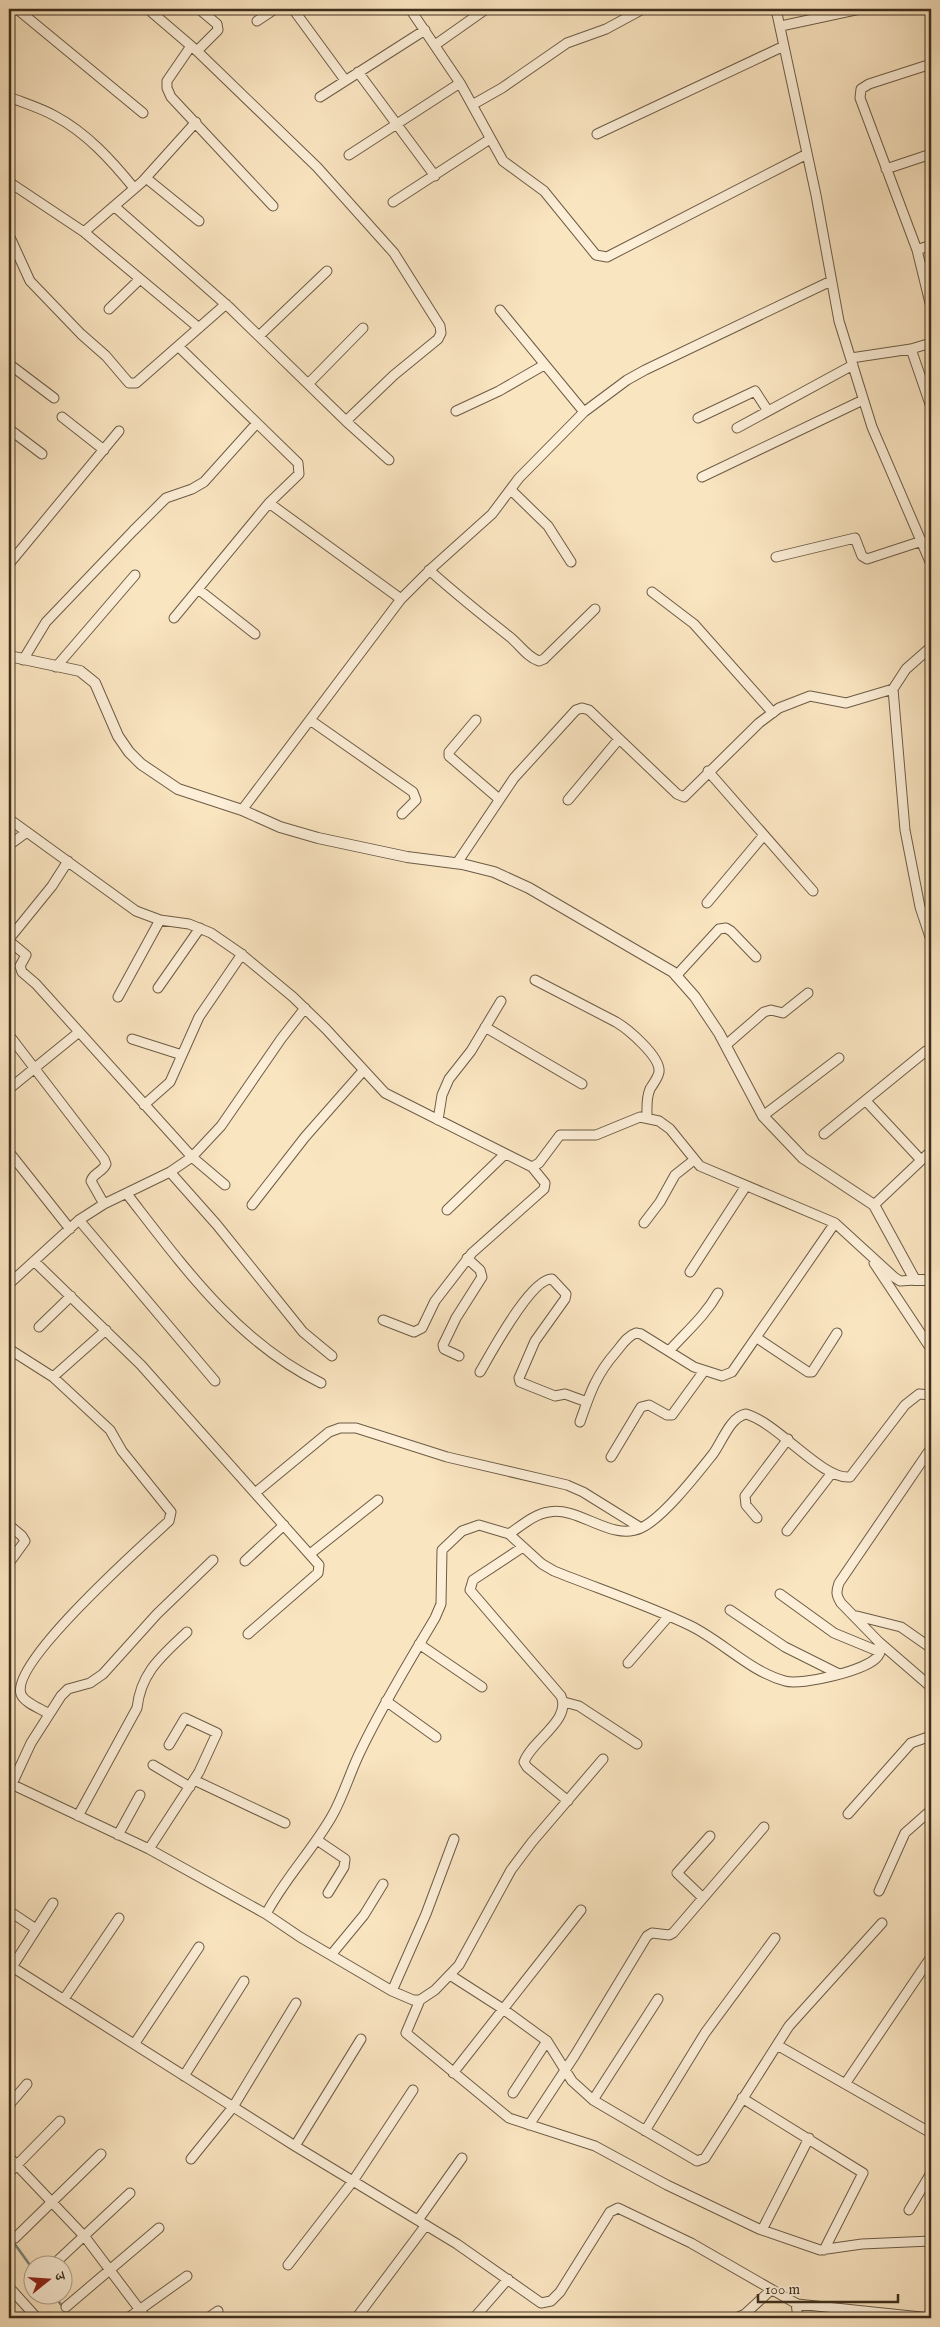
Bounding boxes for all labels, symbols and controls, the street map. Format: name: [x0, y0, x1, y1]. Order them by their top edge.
north arrow: [22, 2254, 72, 2304]
text: उ: [50, 2269, 69, 2283]
scale bar: [758, 2272, 898, 2304]
text: 100 m: [765, 2280, 801, 2299]

